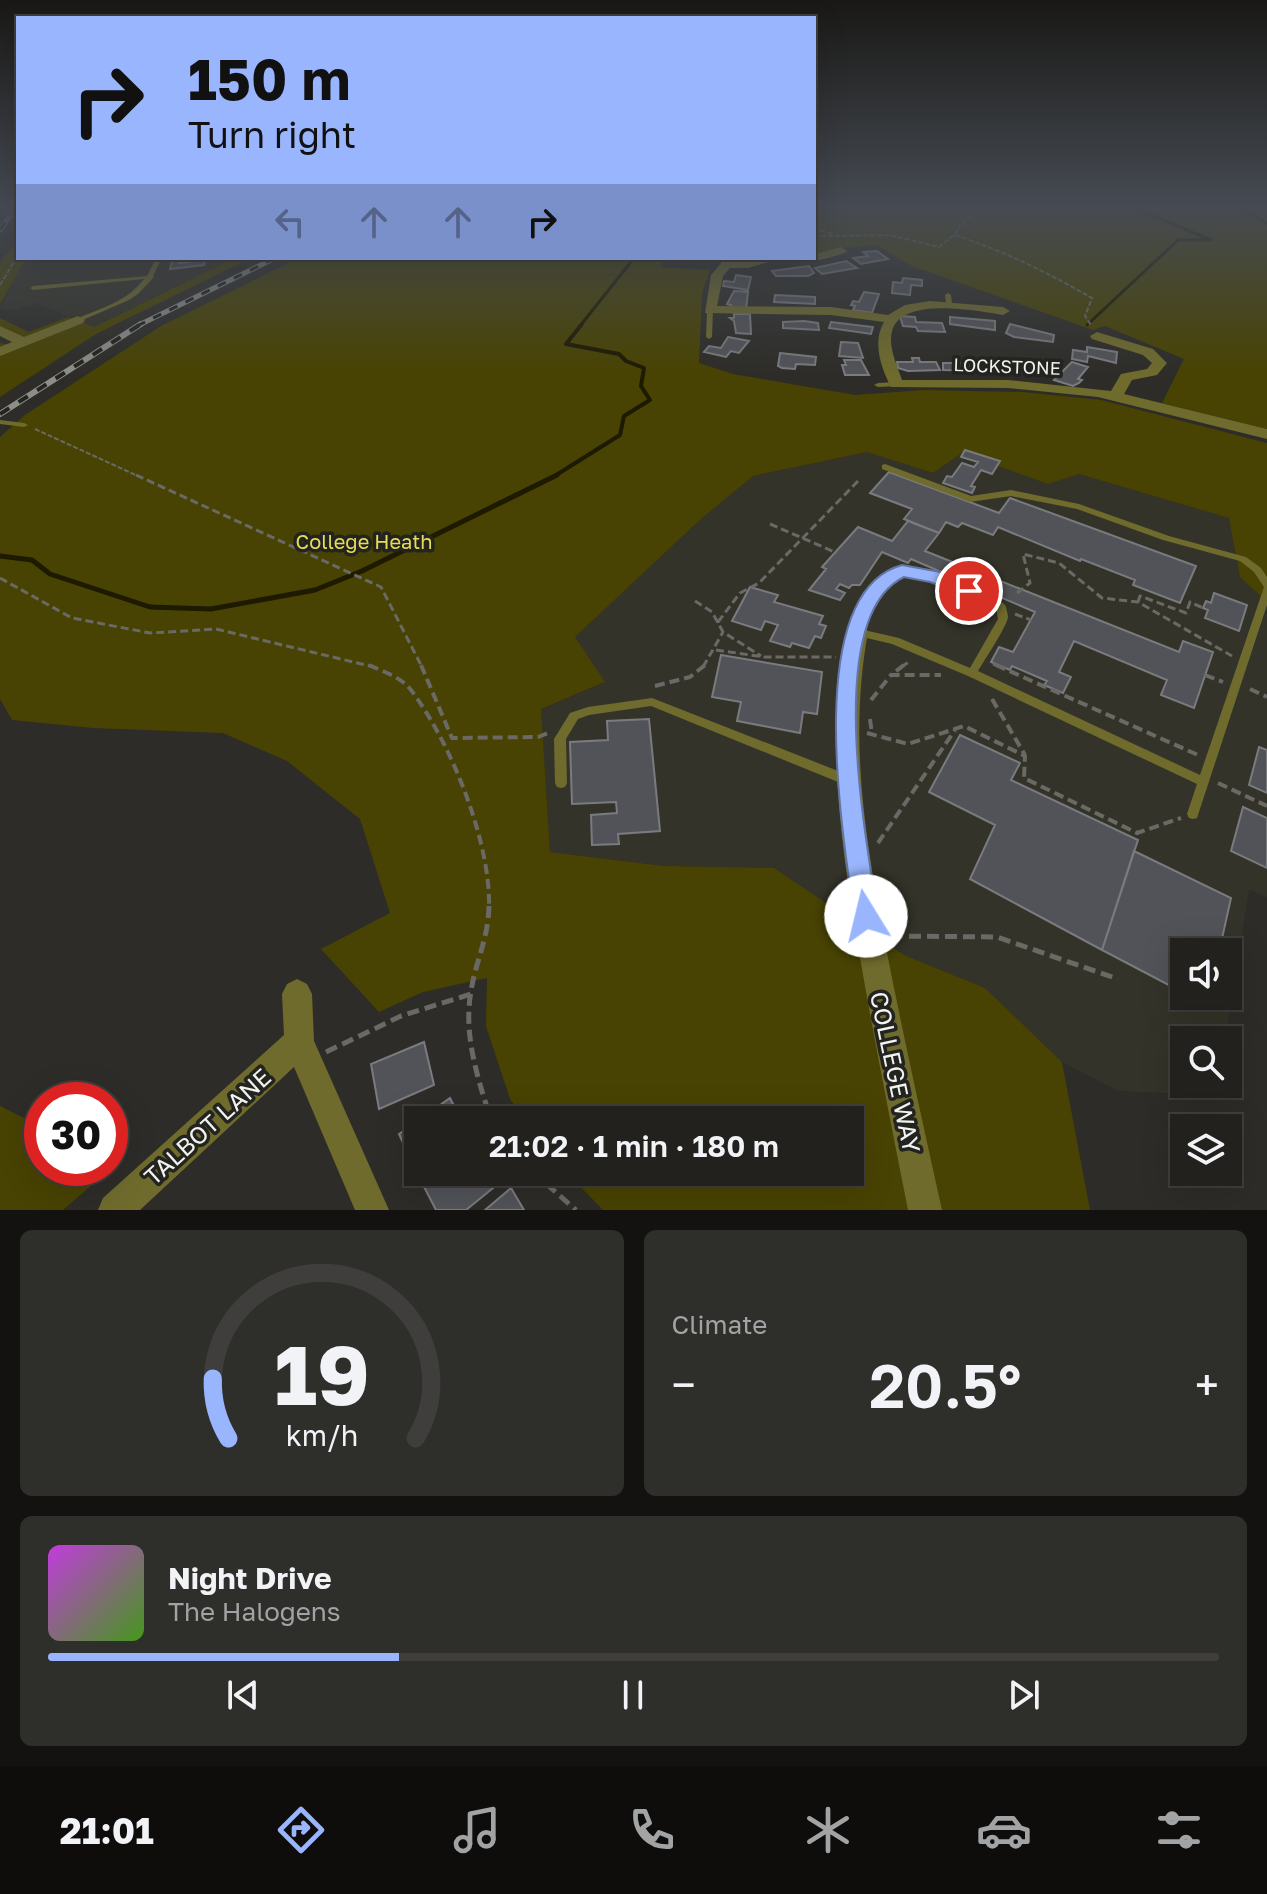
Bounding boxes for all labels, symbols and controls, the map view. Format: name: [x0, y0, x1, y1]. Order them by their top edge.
text: 150 m: [188, 45, 350, 112]
icon: right: [56, 48, 160, 152]
text: Turn right: [188, 113, 356, 156]
icon: left: [268, 200, 312, 244]
icon: ahead: [352, 200, 396, 244]
icon: ahead: [436, 200, 480, 244]
icon: right: [520, 200, 564, 244]
street label: LOCKSTONE: [953, 353, 1061, 379]
park label: College Heath: [296, 529, 432, 553]
pin: [935, 557, 1003, 625]
icon: arrive: [947, 569, 991, 613]
position arrow: [824, 874, 908, 958]
map controls: [1170, 938, 1242, 1186]
button: sound: [1170, 938, 1242, 1010]
street label: COLLEGE WAY: [865, 989, 927, 1156]
button: search: [1170, 1026, 1242, 1098]
street label: TALBOT LANE: [138, 1062, 276, 1190]
speed limit sign: 30: [24, 1082, 128, 1186]
button: layers: [1170, 1114, 1242, 1186]
text: 21:02 · 1 min · 180 m: [489, 1128, 779, 1164]
text: Climate: [672, 1309, 767, 1340]
text: 19: [274, 1323, 370, 1423]
text: 20.5°: [869, 1349, 1021, 1421]
text: −: [672, 1358, 696, 1411]
text: +: [1195, 1358, 1219, 1411]
text: km/h: [285, 1418, 358, 1452]
text: Night Drive: [168, 1560, 332, 1596]
text: The Halogens: [168, 1596, 341, 1627]
icon: previous: [221, 1673, 265, 1717]
icon: pause: [611, 1673, 655, 1717]
icon: next: [1002, 1673, 1046, 1717]
icon: directions: [273, 1802, 329, 1858]
icon: music: [449, 1802, 505, 1858]
icon: phone: [624, 1802, 680, 1858]
icon: climate: [800, 1802, 856, 1858]
icon: car: [976, 1802, 1032, 1858]
icon: filters: [1151, 1802, 1207, 1858]
text: 21:01: [60, 1809, 154, 1852]

